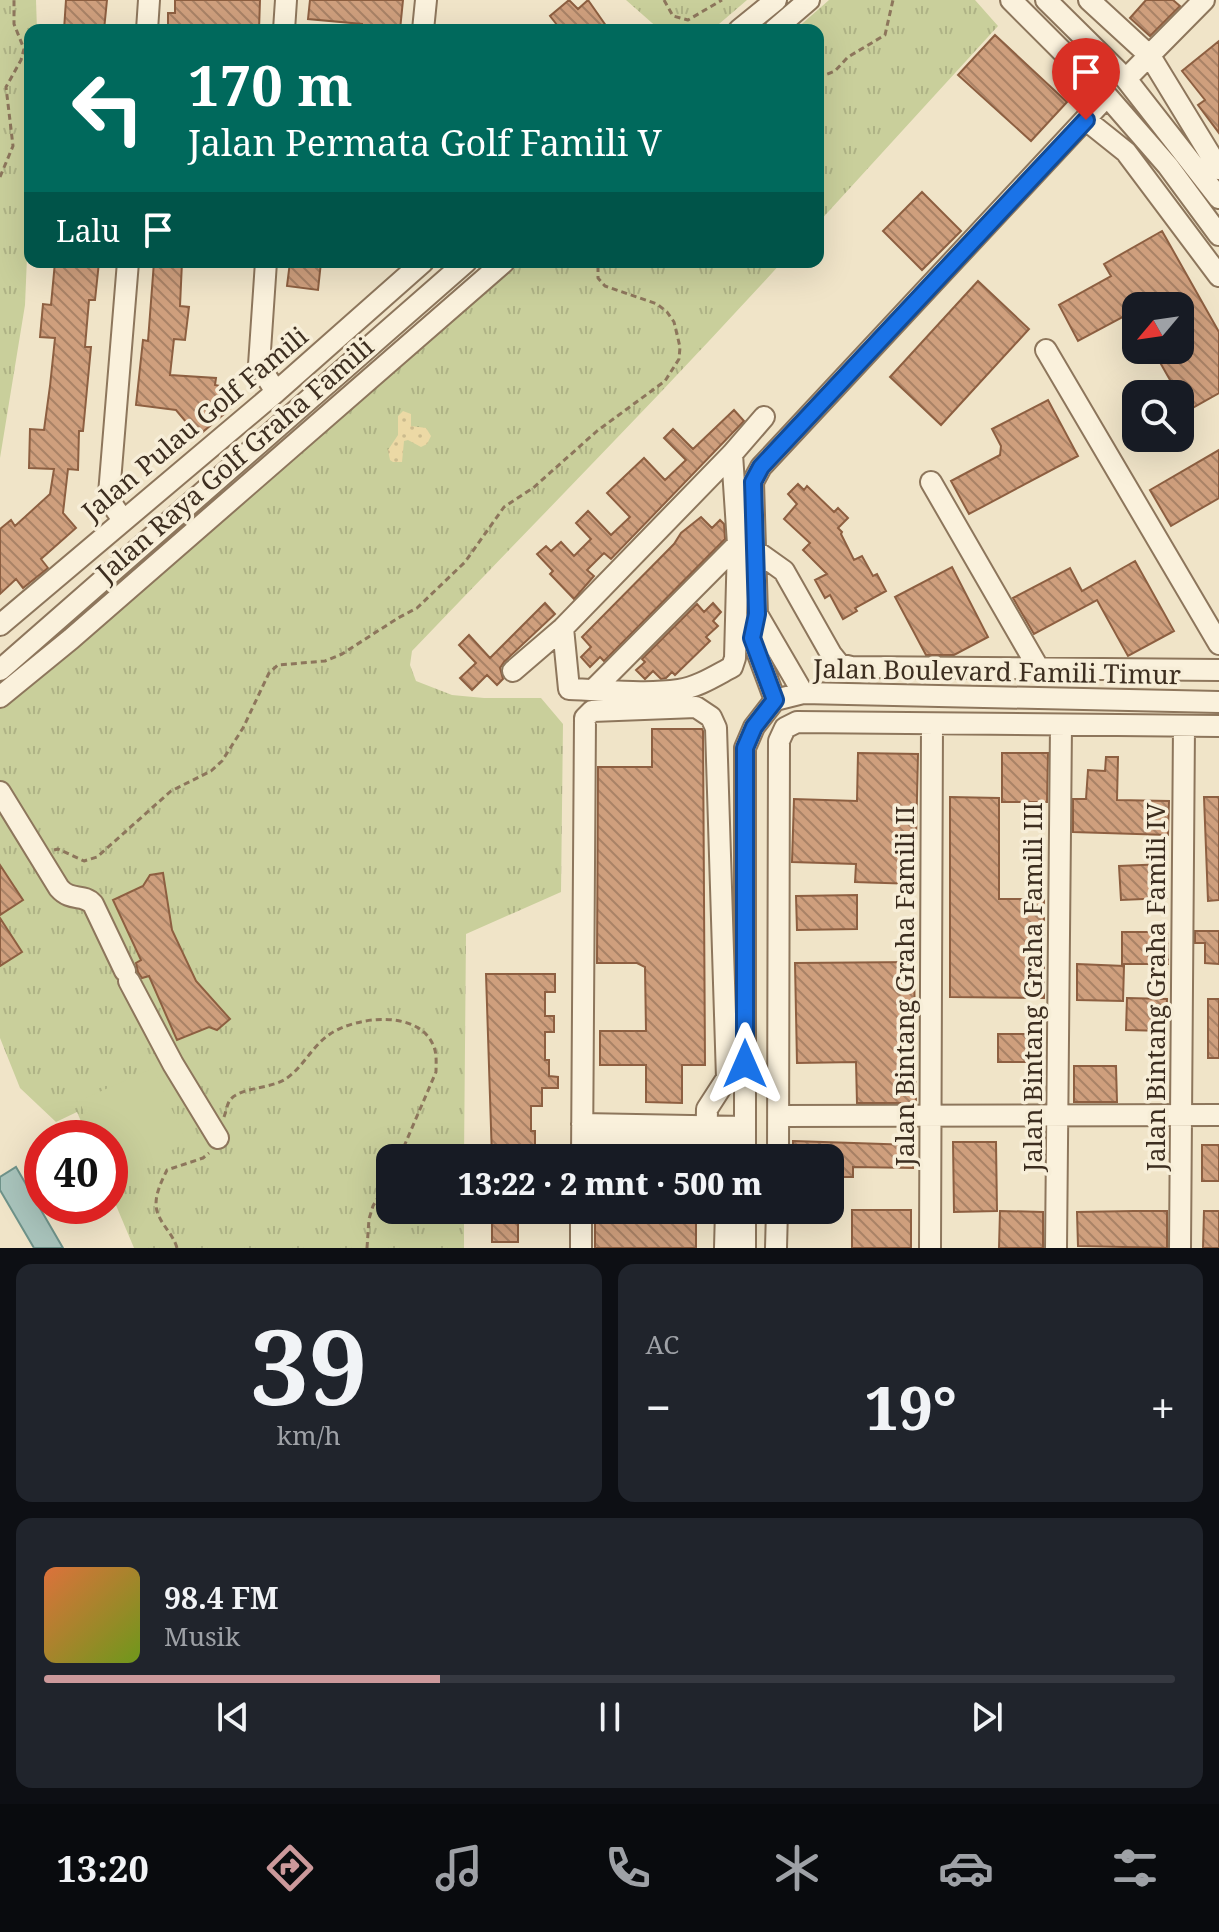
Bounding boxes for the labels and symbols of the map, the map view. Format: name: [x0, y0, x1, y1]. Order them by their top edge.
pin: [1052, 38, 1120, 120]
north arrow: [1122, 292, 1194, 364]
street label: Jalan Pulau Golf Famili: [73, 318, 315, 529]
street label: Jalan Raya Golf Graha Famili: [87, 329, 381, 590]
street label: Jalan Boulevard Famili Timur: [812, 650, 1181, 692]
street label: Jalan Bintang Graha Famili III: [1014, 802, 1050, 1173]
street label: Jalan Bintang Graha Famili IV: [1137, 802, 1173, 1172]
street label: Jalan Bintang Graha Famili II: [886, 806, 922, 1167]
position arrow: [703, 1022, 787, 1106]
speed limit sign: 40: [24, 1120, 128, 1224]

